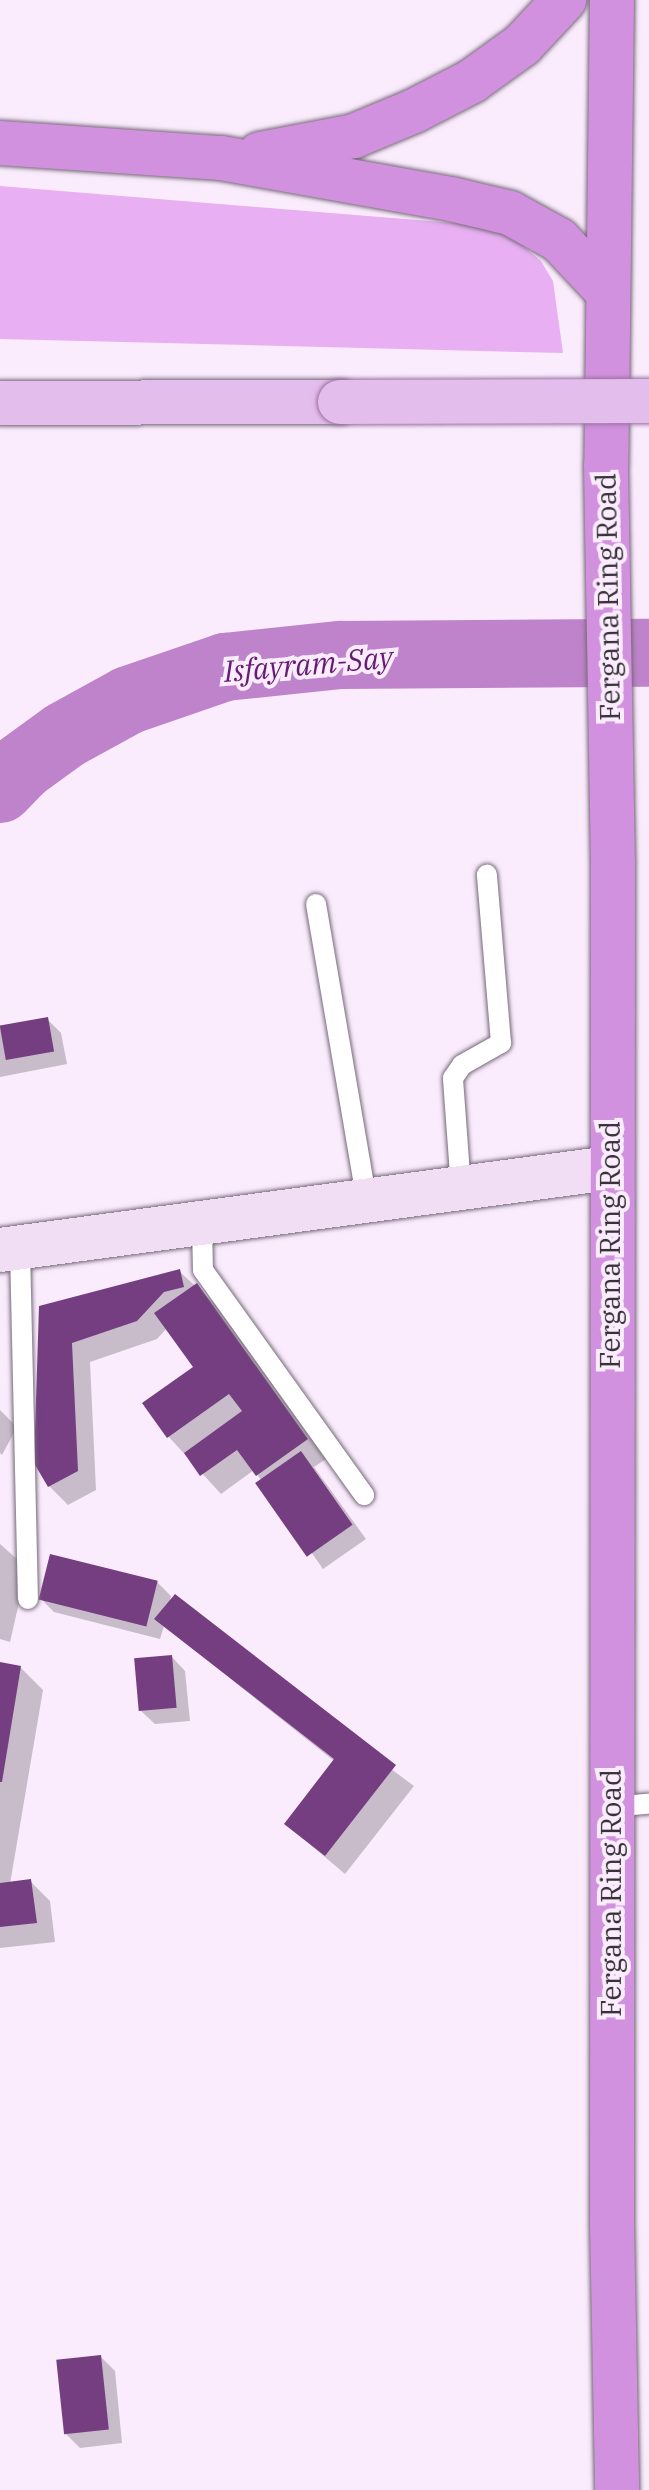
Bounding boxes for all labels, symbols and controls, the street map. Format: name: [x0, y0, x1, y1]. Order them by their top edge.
street label: Fergana Ring Road: [589, 473, 627, 721]
water label: Isfayram-Say: [222, 639, 394, 689]
street label: Fergana Ring Road: [593, 1121, 627, 1369]
street label: Fergana Ring Road: [594, 1769, 628, 2017]

